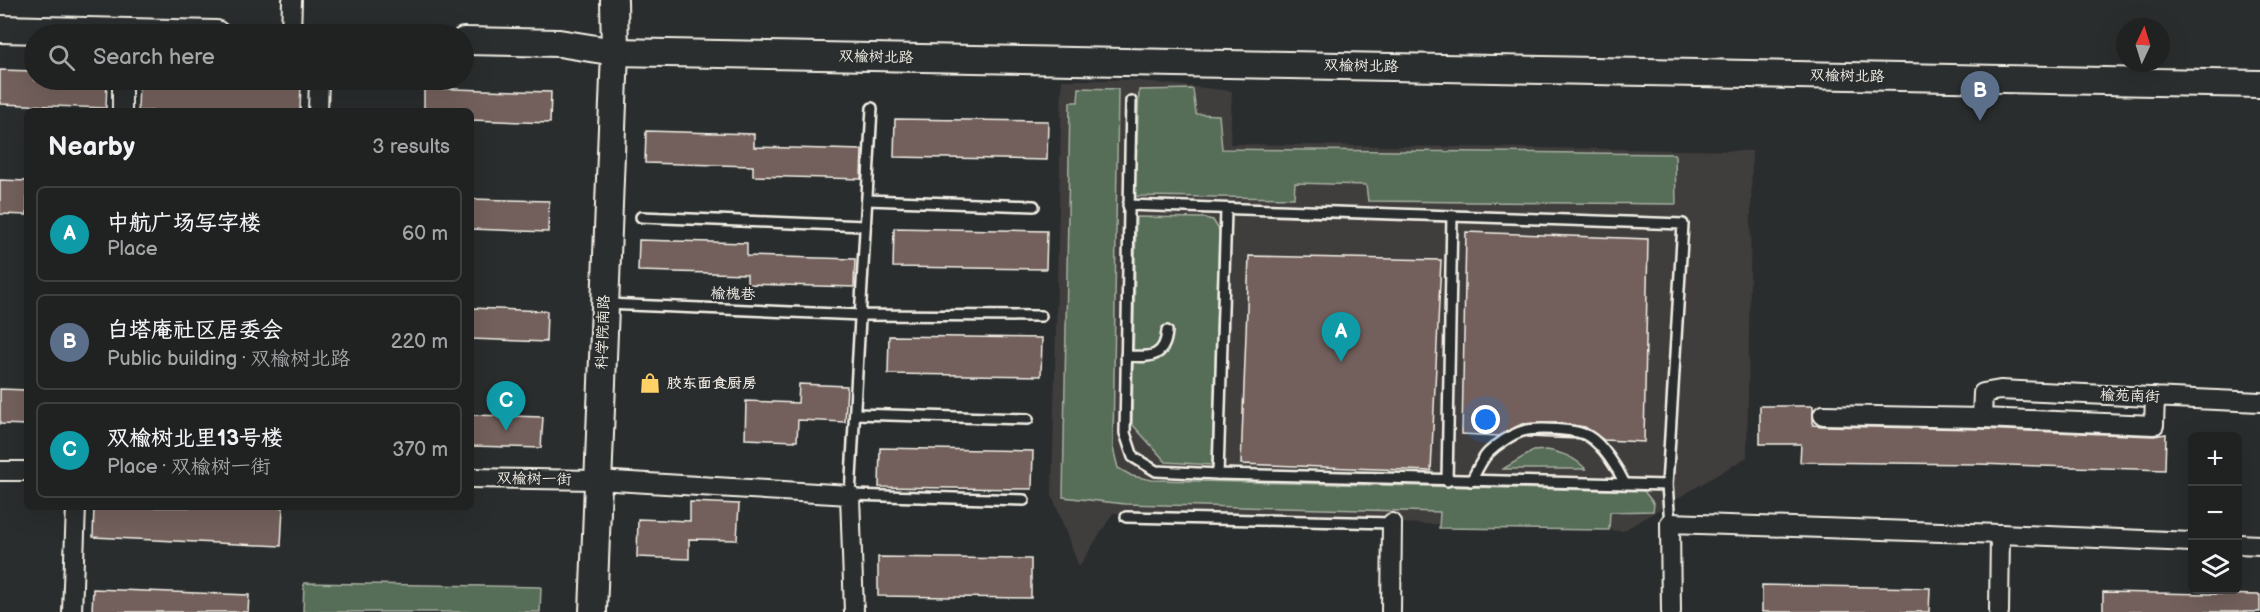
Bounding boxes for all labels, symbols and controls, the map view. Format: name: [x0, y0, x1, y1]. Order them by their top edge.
north arrow: [2116, 18, 2170, 72]
search box: [24, 24, 474, 90]
icon: search: [45, 41, 78, 74]
text: Search here: [93, 44, 215, 71]
street label: 双榆树北路: [838, 47, 914, 67]
street label: 双榆树北路: [1323, 56, 1399, 76]
street label: 双榆树北路: [1809, 66, 1885, 86]
pin: B: [1960, 72, 2000, 121]
text: Nearby: [48, 132, 135, 163]
text: 3 results: [372, 135, 450, 159]
text: 中航广场写字楼: [107, 210, 261, 237]
text: A: [63, 222, 76, 246]
text: 60 m: [402, 222, 448, 246]
text: Place: [107, 237, 158, 261]
street label: 榆槐巷: [710, 284, 756, 304]
street label: 科学院南路: [592, 294, 614, 370]
pin: A: [1322, 312, 1360, 362]
text: 白塔庵社区居委会: [107, 317, 283, 344]
text: B: [62, 330, 77, 354]
text: 220 m: [391, 330, 448, 354]
text: Public building · 双榆树北路: [107, 347, 350, 371]
shop icon: 胶东面食厨房: [638, 371, 662, 395]
place label: 胶东面食厨房: [667, 374, 757, 393]
pin: C: [486, 382, 526, 431]
street label: 榆苑南街: [2100, 385, 2160, 407]
your location: [1471, 405, 1500, 434]
text: 双榆树北里13号楼: [107, 425, 283, 452]
map controls: [2188, 432, 2242, 594]
button: +: [2188, 432, 2242, 486]
text: C: [62, 438, 77, 462]
text: 370 m: [392, 438, 448, 462]
text: Place · 双榆树一街: [107, 455, 271, 479]
street label: 双榆树一街: [496, 469, 572, 489]
button: −: [2188, 486, 2242, 540]
button: layers: [2188, 540, 2242, 594]

